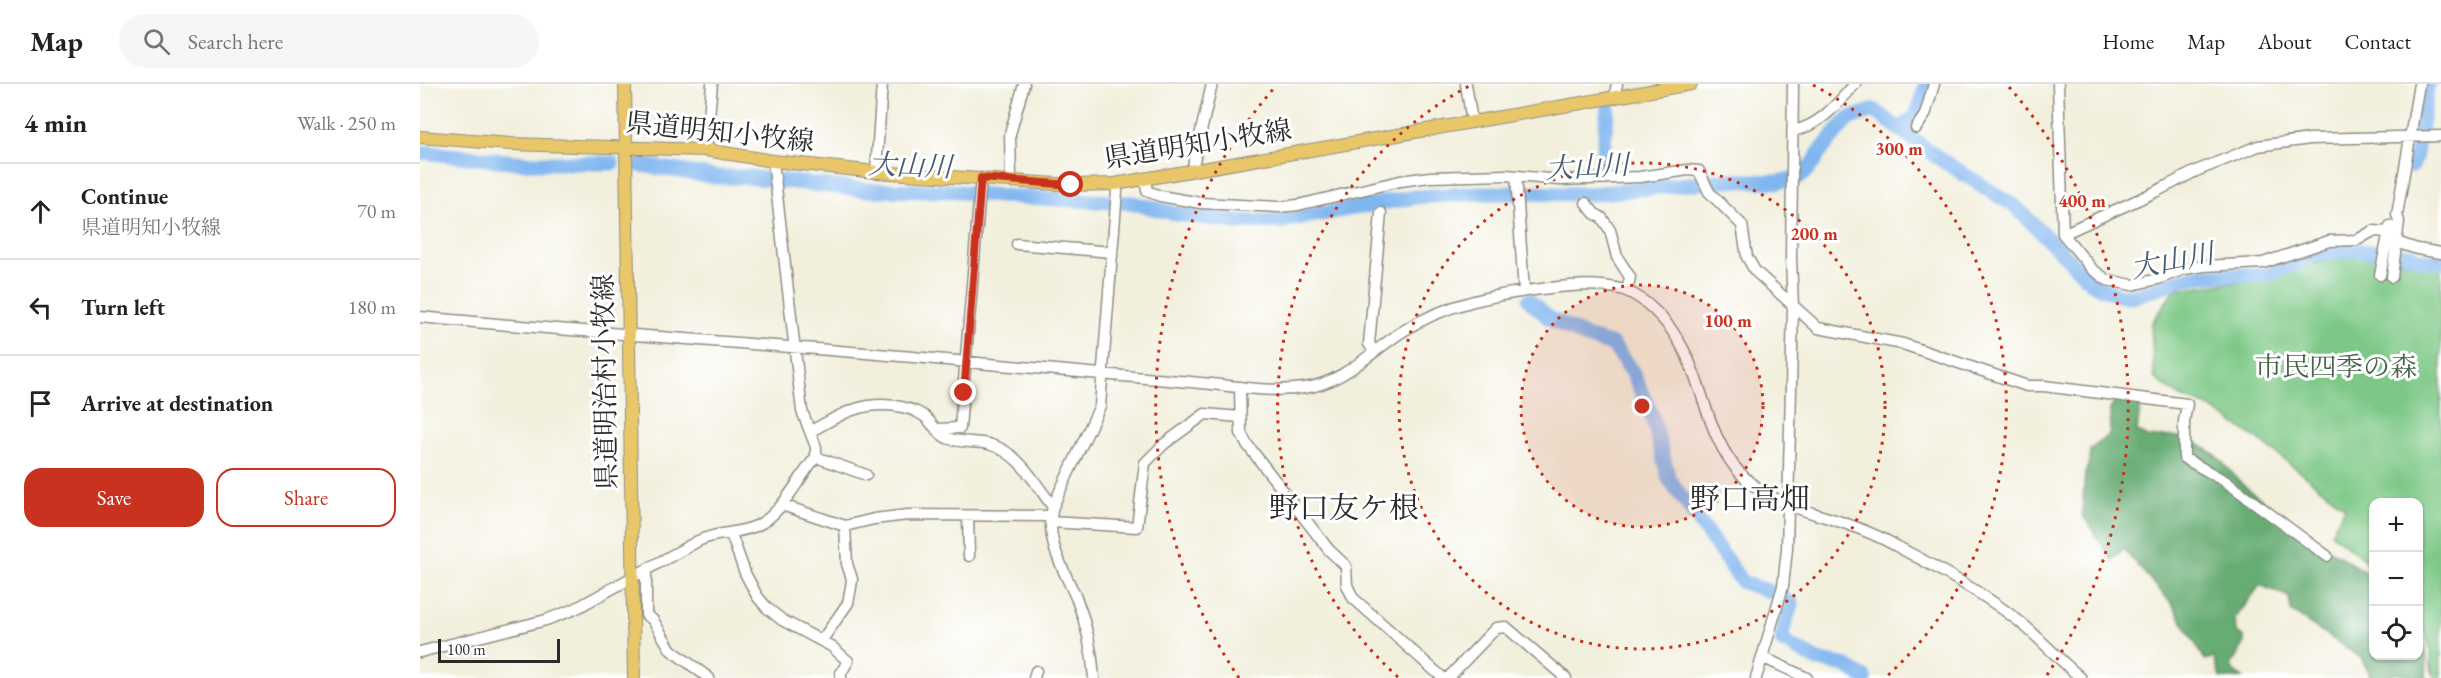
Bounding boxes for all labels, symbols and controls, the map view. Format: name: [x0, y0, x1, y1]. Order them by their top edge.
search box: [119, 14, 539, 68]
text: Map: [30, 23, 83, 59]
icon: search: [140, 25, 173, 58]
text: Search here: [188, 27, 283, 56]
text: Home: [2102, 28, 2154, 55]
text: Map: [2187, 28, 2225, 55]
text: About: [2258, 28, 2311, 55]
text: Contact: [2344, 28, 2411, 55]
street label: 県道明知小牧線: [624, 104, 816, 159]
text: 4 min: [24, 106, 87, 140]
text: Walk · 250 m: [297, 110, 396, 136]
street label: 県道明知小牧線: [1102, 111, 1294, 176]
text: 300 m: [1875, 137, 1923, 160]
water label: 大山川: [867, 146, 956, 185]
water label: 大山川: [1544, 146, 1633, 186]
route start: [1057, 171, 1083, 197]
text: Continue: [81, 182, 168, 211]
text: 400 m: [2058, 189, 2106, 212]
icon: ahead: [24, 195, 57, 228]
text: 70 m: [357, 198, 396, 224]
text: 県道明知小牧線: [81, 214, 221, 240]
text: 200 m: [1790, 222, 1838, 245]
water label: 大山川: [2127, 234, 2220, 286]
street label: 県道明治村小牧線: [585, 274, 624, 490]
icon: left: [24, 291, 57, 324]
text: Turn left: [81, 293, 165, 322]
text: 180 m: [348, 294, 396, 320]
text: 100 m: [1704, 309, 1752, 332]
park label: 市民四季の森: [2255, 349, 2417, 384]
route end: [950, 379, 976, 405]
icon: arrive: [24, 387, 57, 420]
text: Arrive at destination: [81, 389, 273, 418]
centre of rings: [1632, 396, 1652, 416]
button: Save: [24, 468, 204, 527]
button: Share: [216, 468, 396, 527]
district label: 野口高畑: [1690, 479, 1810, 518]
district label: 野口友ケ根: [1269, 488, 1419, 527]
map controls: [2369, 498, 2423, 660]
button: +: [2369, 498, 2423, 552]
button: −: [2369, 552, 2423, 606]
button: locate: [2369, 606, 2423, 660]
scale bar: [438, 636, 560, 664]
text: 100 m: [447, 639, 486, 660]

